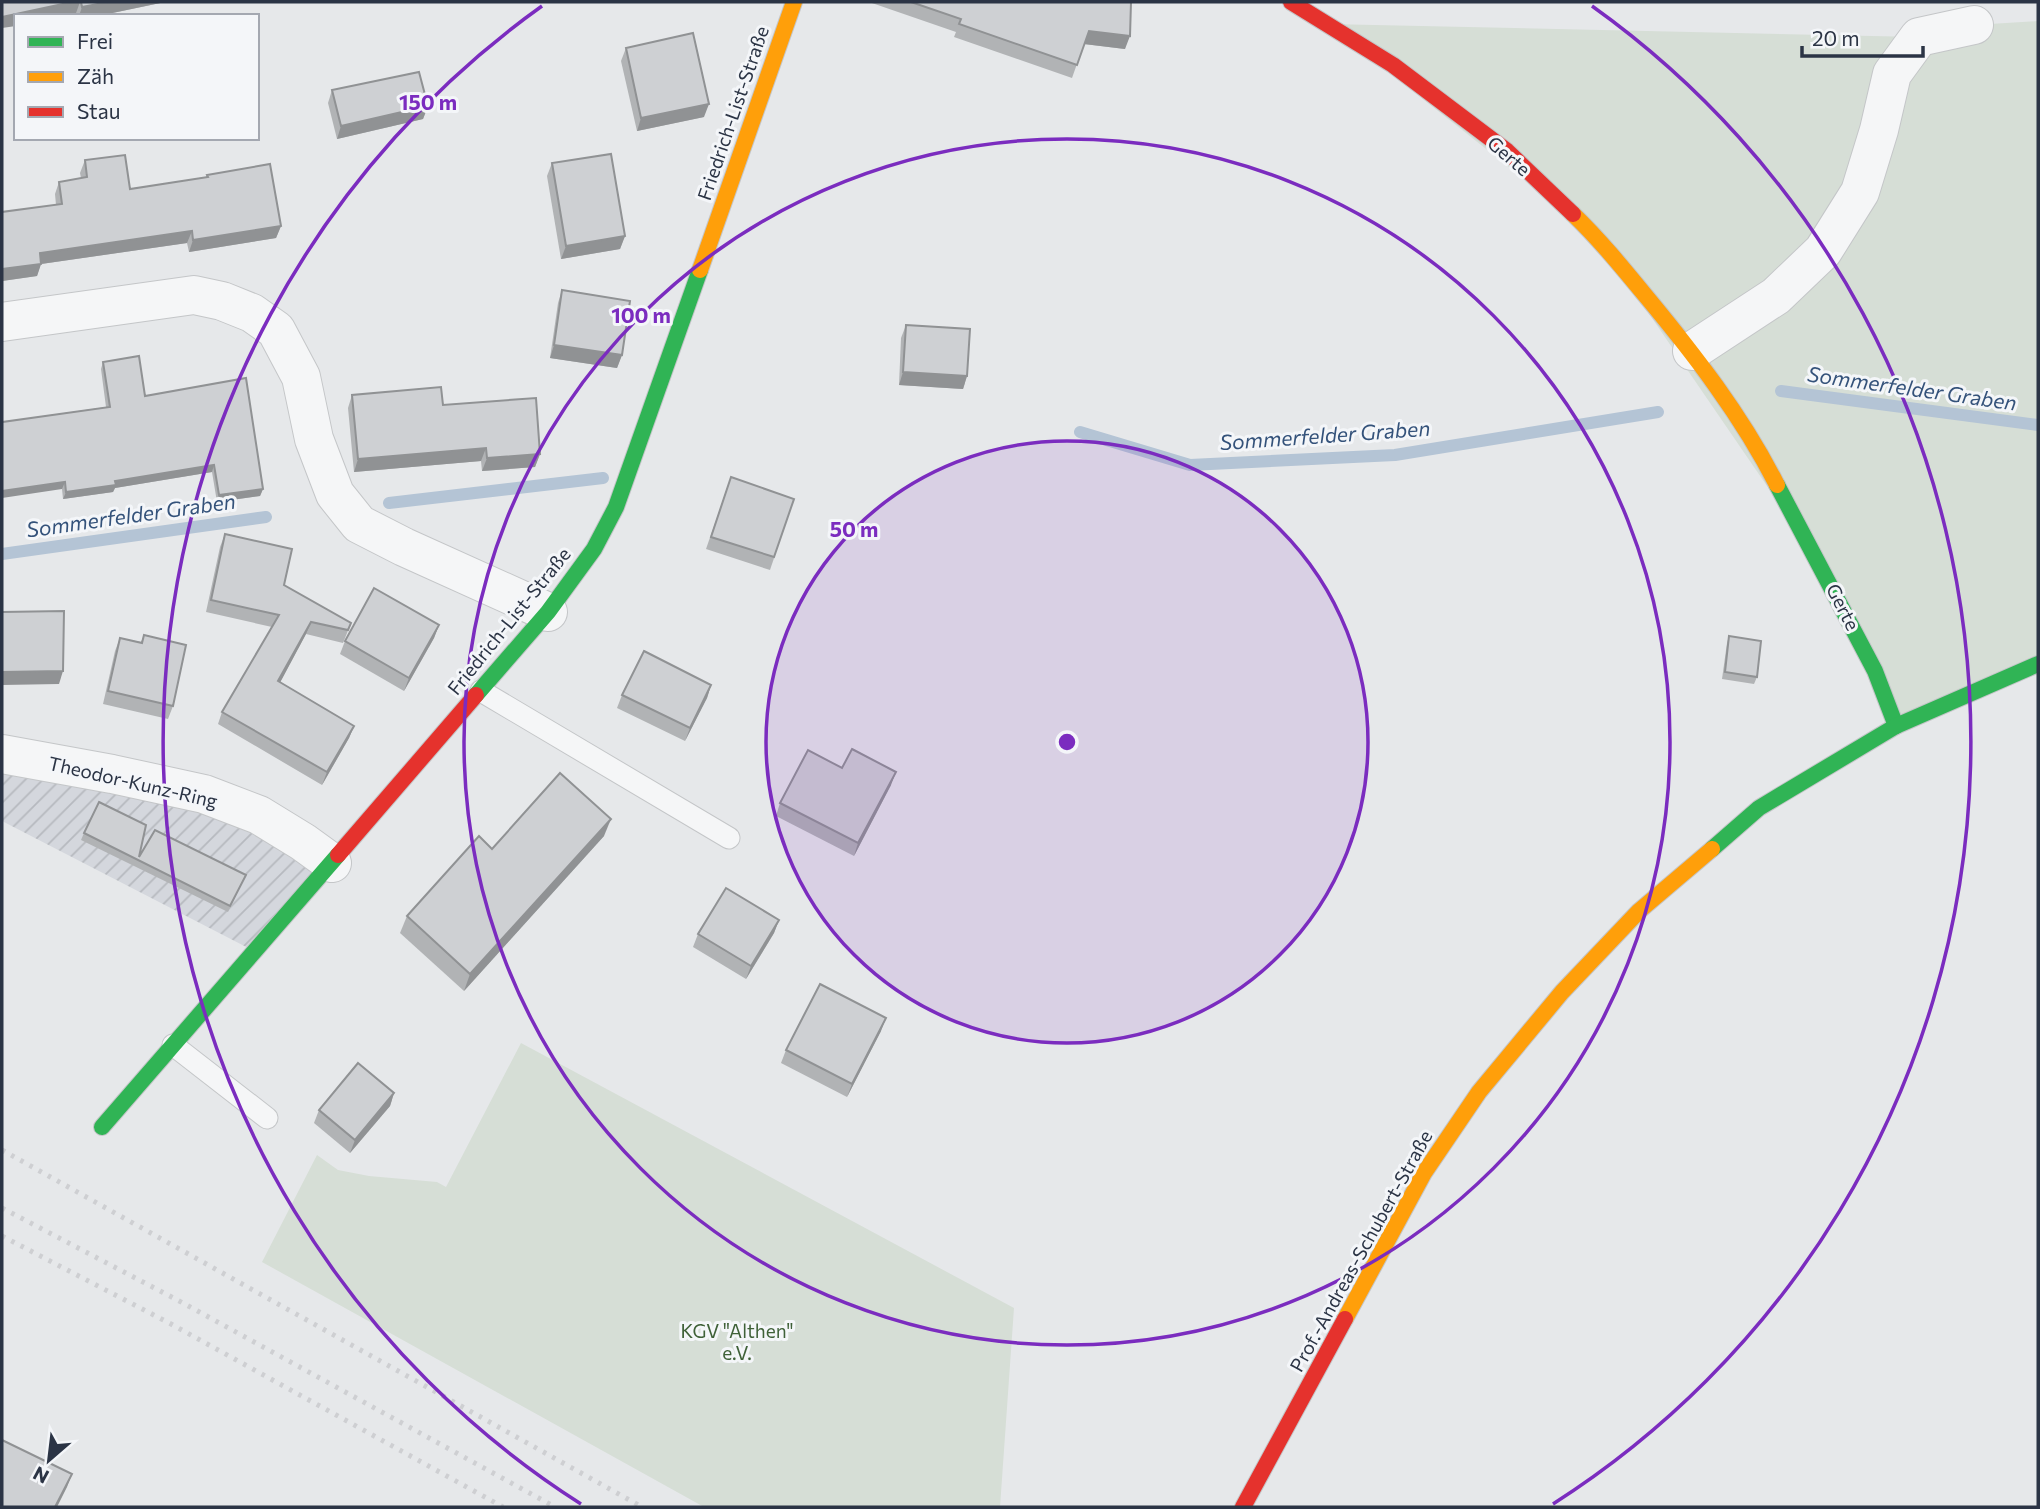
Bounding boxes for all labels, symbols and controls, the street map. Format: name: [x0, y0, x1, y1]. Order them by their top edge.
legend: [14, 14, 259, 140]
scale bar: [1802, 14, 1923, 58]
street label: Friedrich-List-Straße: [692, 23, 773, 203]
text: 20 m: [1812, 25, 1860, 50]
text: Frei: [77, 28, 113, 53]
text: Zäh: [77, 63, 114, 88]
text: 150 m: [399, 89, 457, 114]
text: Stau: [77, 98, 120, 123]
street label: Gerte: [1483, 131, 1535, 180]
text: 100 m: [611, 302, 671, 327]
water label: Sommerfelder Graben: [1806, 360, 2018, 415]
water label: Sommerfelder Graben: [1219, 415, 1431, 454]
water label: Sommerfelder Graben: [25, 487, 237, 542]
text: 50 m: [830, 516, 878, 541]
street label: Friedrich-List-Straße: [442, 542, 575, 699]
street label: Gerte: [1822, 580, 1865, 634]
centre of rings: [1055, 730, 1079, 754]
street label: Theodor-Kunz-Ring: [46, 751, 220, 812]
street label: Prof.-Andreas-Schubert-Straße: [1285, 1126, 1437, 1375]
park label: KGV "Althen" e.V.: [680, 1319, 794, 1364]
north arrow: [14, 1425, 84, 1495]
text: N: [29, 1462, 52, 1489]

